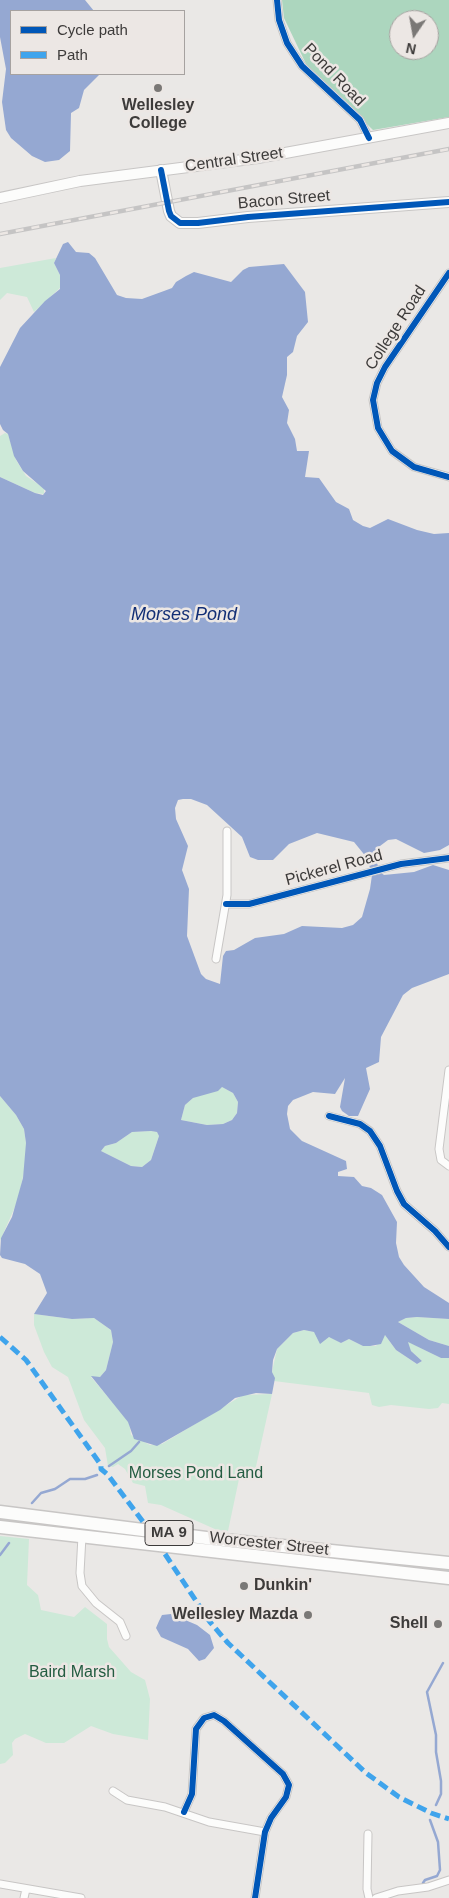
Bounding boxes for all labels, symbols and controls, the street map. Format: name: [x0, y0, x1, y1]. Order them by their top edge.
legend: [10, 10, 185, 75]
north arrow: [389, 10, 439, 60]
text: Cycle path: [57, 21, 128, 38]
street label: Pond Road: [299, 40, 369, 110]
text: N: [404, 40, 418, 58]
text: Path: [57, 46, 88, 63]
marker: Wellesley College: [152, 82, 164, 94]
place label: Wellesley College: [122, 96, 194, 134]
street label: Central Street: [184, 144, 284, 176]
street label: Bacon Street: [237, 186, 331, 214]
street label: College Road: [362, 282, 430, 374]
water label: Morses Pond: [131, 604, 237, 626]
street label: Pickerel Road: [283, 846, 385, 890]
park label: Morses Pond Land: [129, 1464, 263, 1484]
road number: MA 9: [145, 1520, 193, 1546]
street label: Worcester Street: [208, 1528, 330, 1560]
place label: Dunkin': [254, 1576, 312, 1596]
marker: Dunkin': [238, 1580, 250, 1592]
place label: Wellesley Mazda: [172, 1605, 298, 1625]
marker: Wellesley Mazda: [302, 1609, 314, 1621]
place label: Shell: [390, 1614, 428, 1634]
marker: Shell: [432, 1618, 444, 1630]
park label: Baird Marsh: [29, 1663, 115, 1683]

